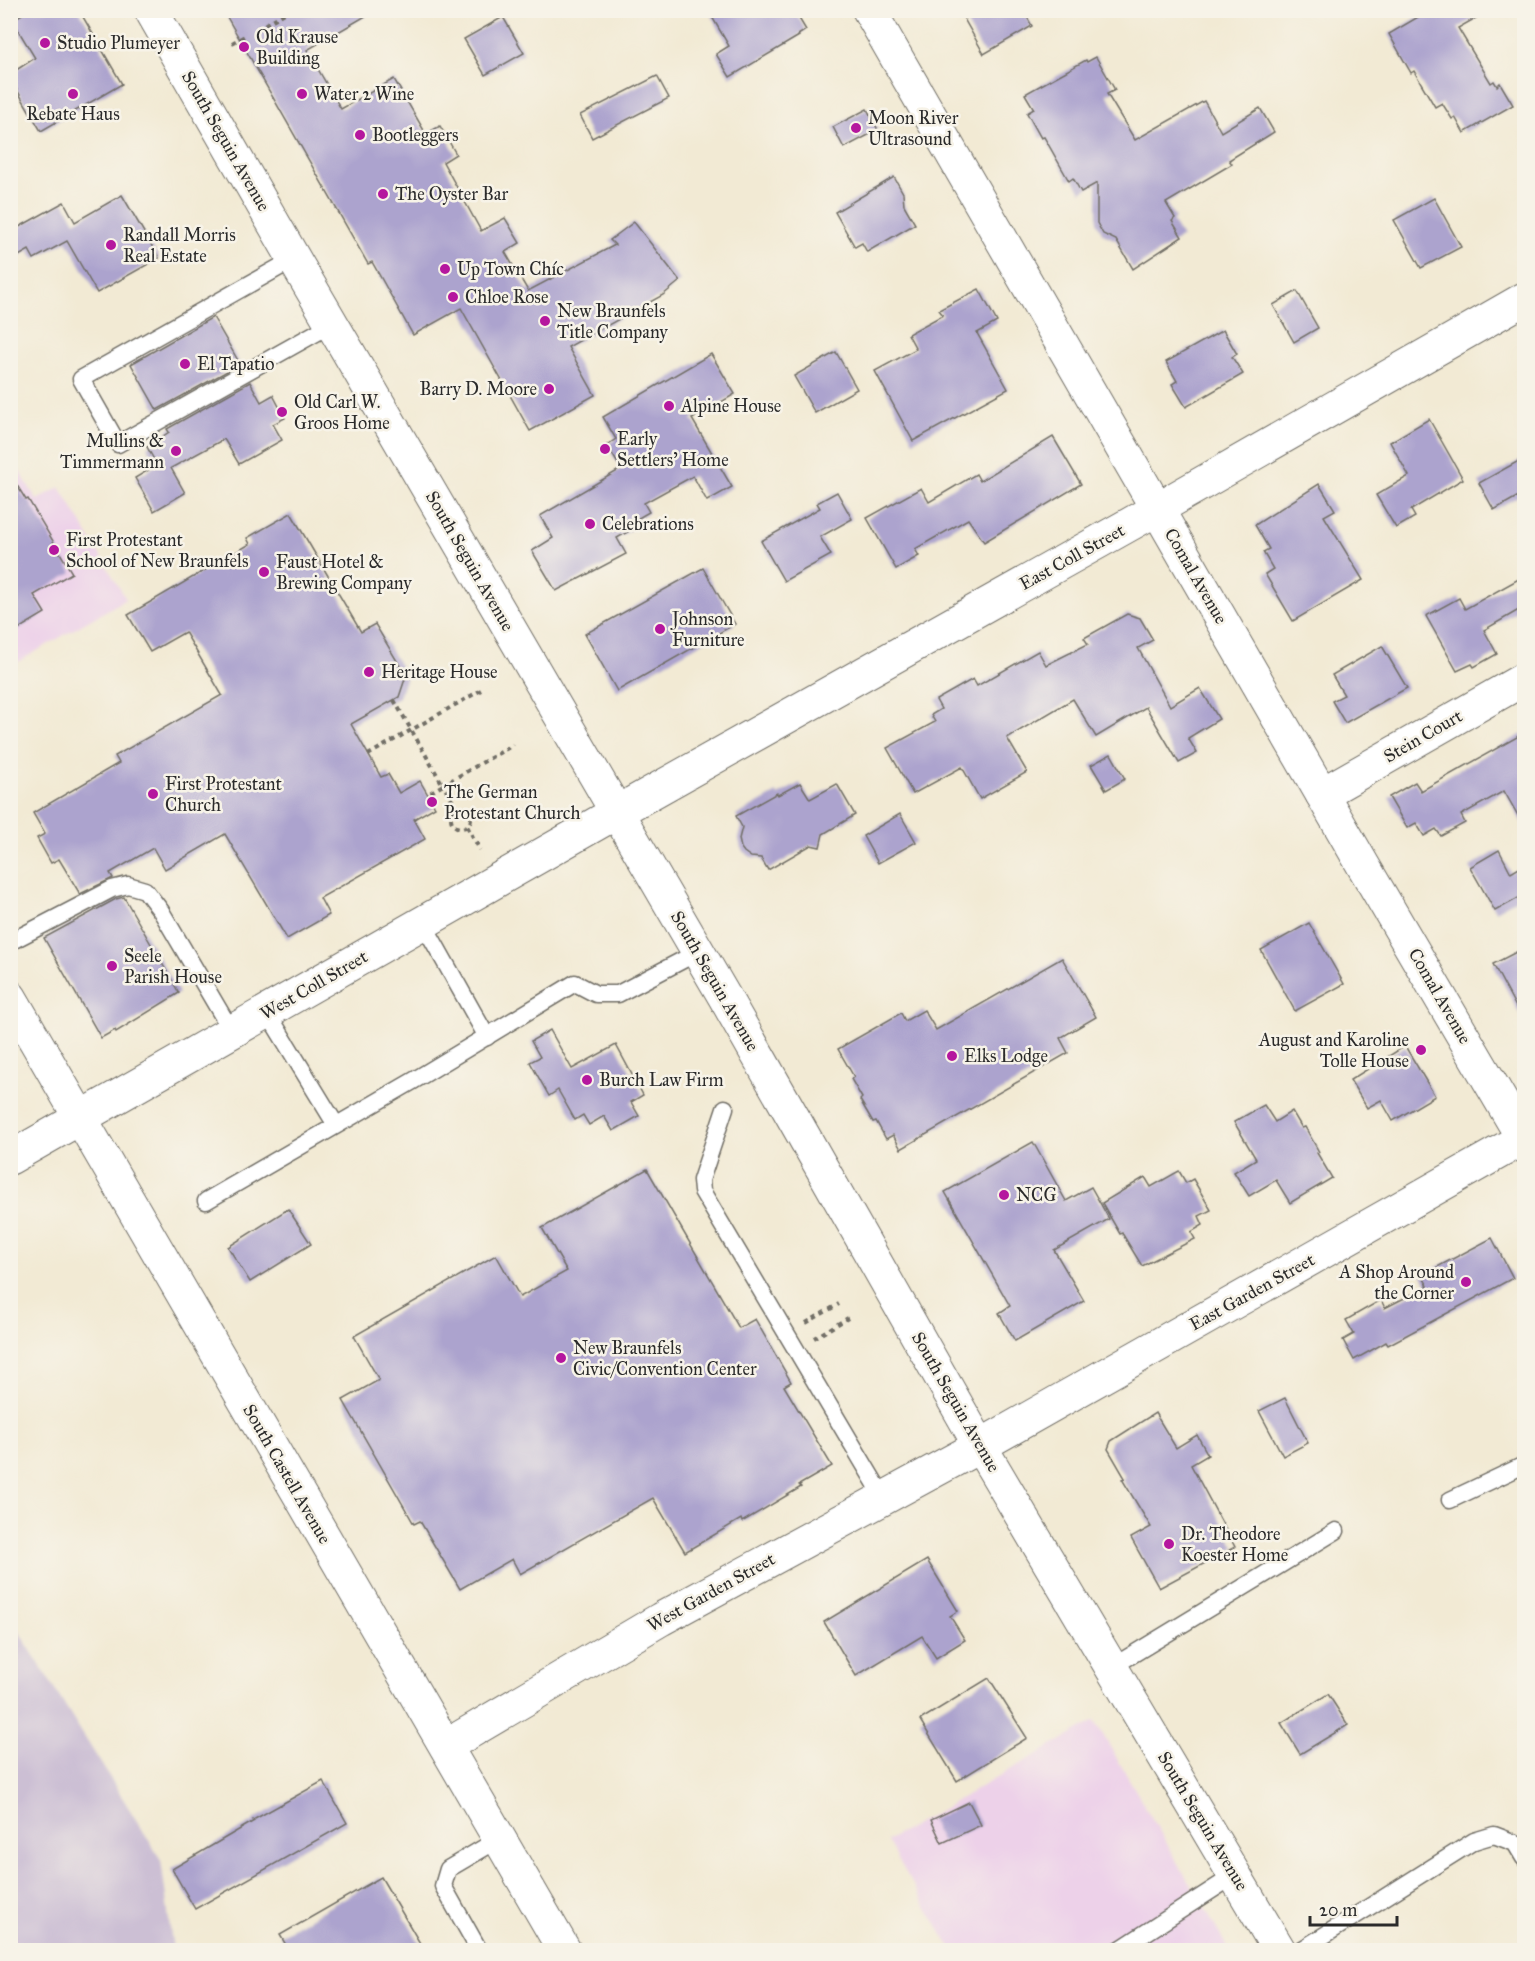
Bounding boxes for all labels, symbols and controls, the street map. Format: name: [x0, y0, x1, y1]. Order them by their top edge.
place label: Old Krause Building: [256, 26, 338, 70]
place label: Studio Plumeyer: [57, 32, 180, 54]
marker: Studio Plumeyer: [38, 36, 52, 50]
marker: Old Krause Building: [237, 40, 251, 54]
street label: South Seguin Avenue: [176, 67, 275, 215]
place label: Water 2 Wine: [314, 83, 414, 105]
marker: Rebate Haus: [66, 87, 80, 101]
marker: Water 2 Wine: [295, 87, 309, 101]
place label: Rebate Haus: [26, 103, 120, 125]
place label: Moon River Ultrasound: [868, 107, 959, 150]
marker: Moon River Ultrasound: [849, 121, 863, 135]
place label: Bootleggers: [372, 124, 459, 147]
marker: Bootleggers: [353, 128, 367, 142]
place label: The Oyster Bar: [395, 183, 508, 205]
marker: The Oyster Bar: [376, 187, 390, 201]
place label: Randall Morris Real Estate: [123, 224, 236, 267]
marker: Randall Morris Real Estate: [104, 238, 118, 252]
place label: Up Town Chíc: [457, 258, 564, 280]
marker: Up Town Chíc: [438, 262, 452, 276]
place label: Chloe Rose: [465, 286, 548, 308]
marker: Chloe Rose: [446, 290, 460, 304]
place label: New Braunfels Title Company: [557, 300, 668, 343]
marker: New Braunfels Title Company: [538, 314, 552, 328]
place label: El Tapatio: [197, 353, 275, 375]
marker: El Tapatio: [178, 357, 192, 371]
place label: Barry D. Moore: [420, 378, 537, 400]
marker: Barry D. Moore: [542, 382, 556, 396]
place label: Old Carl W. Groos Home: [294, 391, 390, 434]
place label: Alpine House: [680, 395, 781, 417]
marker: Alpine House: [662, 399, 676, 413]
marker: Old Carl W. Groos Home: [275, 405, 289, 419]
place label: Early Settlers' Home: [617, 428, 729, 471]
place label: Mullins & Timmermann: [60, 430, 164, 473]
marker: Early Settlers' Home: [598, 442, 612, 456]
marker: Mullins & Timmermann: [169, 444, 183, 458]
street label: South Seguin Avenue: [420, 487, 519, 635]
place label: Celebrations: [602, 513, 694, 535]
marker: Celebrations: [583, 517, 597, 531]
street label: East Coll Street: [1015, 519, 1129, 595]
street label: Comal Avenue: [1160, 524, 1232, 628]
place label: First Protestant School of New Braunfels: [66, 529, 249, 572]
marker: First Protestant School of New Braunfels: [47, 543, 61, 557]
place label: Faust Hotel & Brewing Company: [276, 551, 412, 595]
marker: Faust Hotel & Brewing Company: [257, 565, 271, 579]
place label: Johnson Furniture: [670, 608, 745, 651]
marker: Johnson Furniture: [653, 622, 667, 636]
place label: Heritage House: [381, 661, 497, 684]
marker: Heritage House: [362, 665, 376, 679]
street label: Stein Court: [1380, 704, 1467, 767]
place label: First Protestant Church: [165, 773, 282, 816]
place label: The German Protestant Church: [444, 781, 580, 824]
marker: First Protestant Church: [146, 787, 160, 801]
marker: The German Protestant Church: [425, 795, 439, 809]
street label: South Seguin Avenue: [665, 907, 764, 1055]
street label: Comal Avenue: [1404, 944, 1476, 1048]
place label: Seele Parish House: [124, 945, 222, 988]
street label: West Coll Street: [256, 945, 372, 1025]
marker: Seele Parish House: [105, 959, 119, 973]
place label: August and Karoline Tolle House: [1258, 1029, 1409, 1072]
marker: August and Karoline Tolle House: [1414, 1043, 1428, 1057]
place label: Elks Lodge: [964, 1045, 1048, 1068]
marker: Elks Lodge: [945, 1049, 959, 1063]
place label: Burch Law Firm: [599, 1069, 724, 1091]
marker: Burch Law Firm: [580, 1073, 594, 1087]
place label: NCG: [1016, 1184, 1057, 1206]
marker: NCG: [997, 1188, 1011, 1202]
street label: East Garden Street: [1186, 1248, 1319, 1335]
place label: A Shop Around the Corner: [1338, 1261, 1454, 1304]
marker: A Shop Around the Corner: [1459, 1275, 1473, 1289]
street label: South Seguin Avenue: [906, 1328, 1005, 1476]
place label: New Braunfels Civic/Convention Center: [573, 1337, 757, 1380]
marker: New Braunfels Civic/Convention Center: [554, 1351, 568, 1365]
street label: South Castell Avenue: [238, 1400, 336, 1548]
place label: Dr. Theodore Koester Home: [1181, 1523, 1288, 1566]
marker: Dr. Theodore Koester Home: [1162, 1537, 1176, 1551]
street label: West Garden Street: [643, 1547, 779, 1636]
street label: South Seguin Avenue: [1152, 1748, 1253, 1895]
scale bar: [1310, 1889, 1397, 1927]
text: 20 m: [1319, 1899, 1357, 1921]

